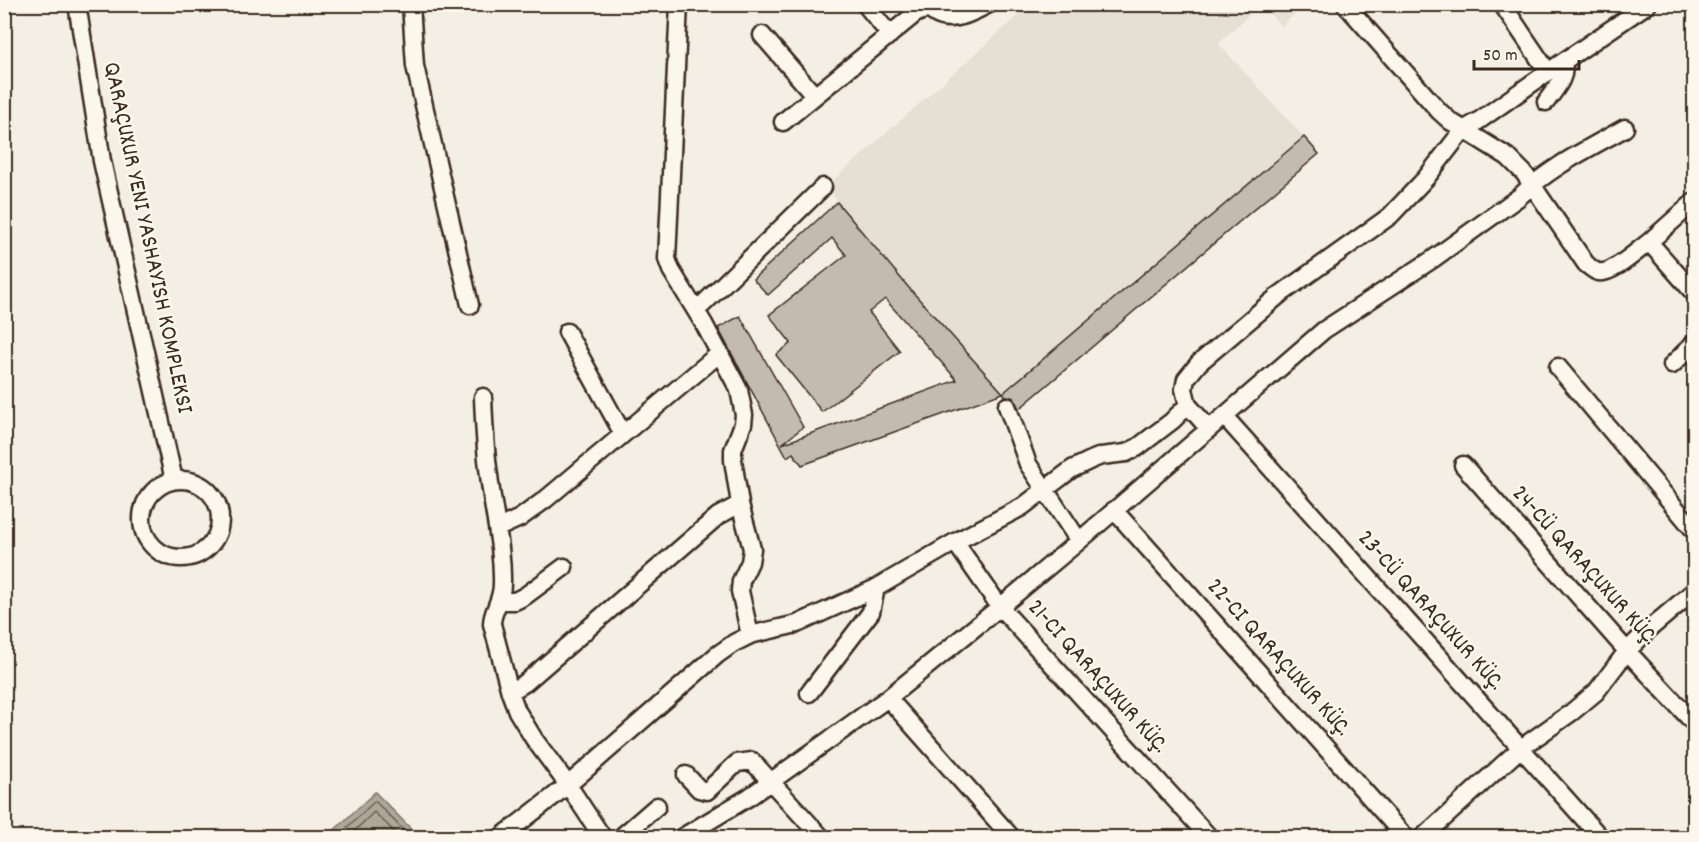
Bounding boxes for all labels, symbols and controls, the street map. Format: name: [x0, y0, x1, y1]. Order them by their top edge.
scale bar: [1474, 33, 1579, 71]
text: 50 m: [1483, 44, 1518, 69]
street label: QARAÇUXUR YENI YASHAYISH KOMPLEKSI: [93, 59, 201, 417]
street label: 24-CÜ QARAÇUXUR KÜÇ.: [1503, 478, 1665, 654]
street label: 23-CÜ QARAÇUXUR KÜÇ.: [1348, 523, 1512, 699]
street label: 22-CI QARAÇUXUR KÜÇ.: [1197, 571, 1359, 745]
street label: 21-CI QARAÇUXUR KÜÇ.: [1018, 592, 1176, 762]

